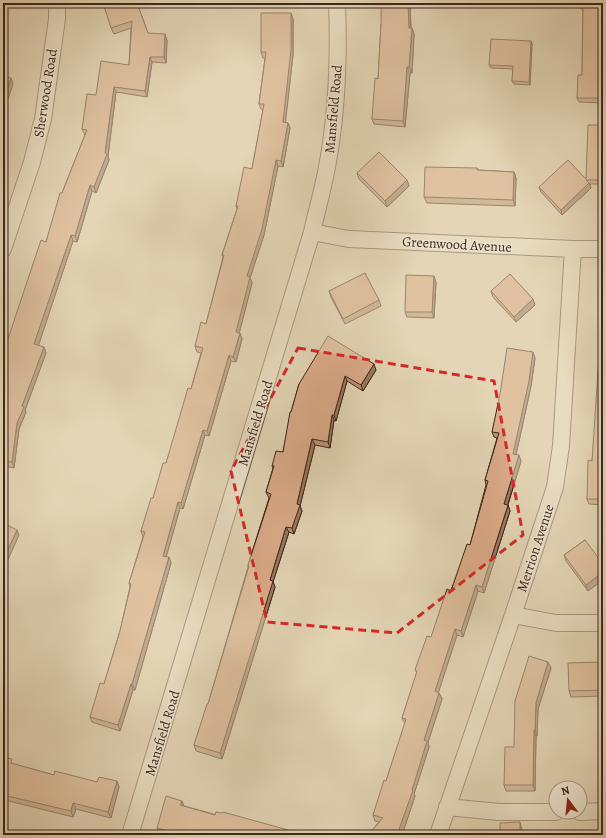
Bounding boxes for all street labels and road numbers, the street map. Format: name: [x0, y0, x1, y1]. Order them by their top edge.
street label: Sherwood Road: [29, 47, 62, 139]
street label: Mansfield Road: [320, 63, 347, 154]
street label: Greenwood Avenue: [402, 232, 512, 257]
street label: Mansfield Road: [233, 377, 278, 468]
street label: Merrion Avenue: [512, 502, 559, 595]
street label: Mansfield Road: [140, 687, 185, 778]

